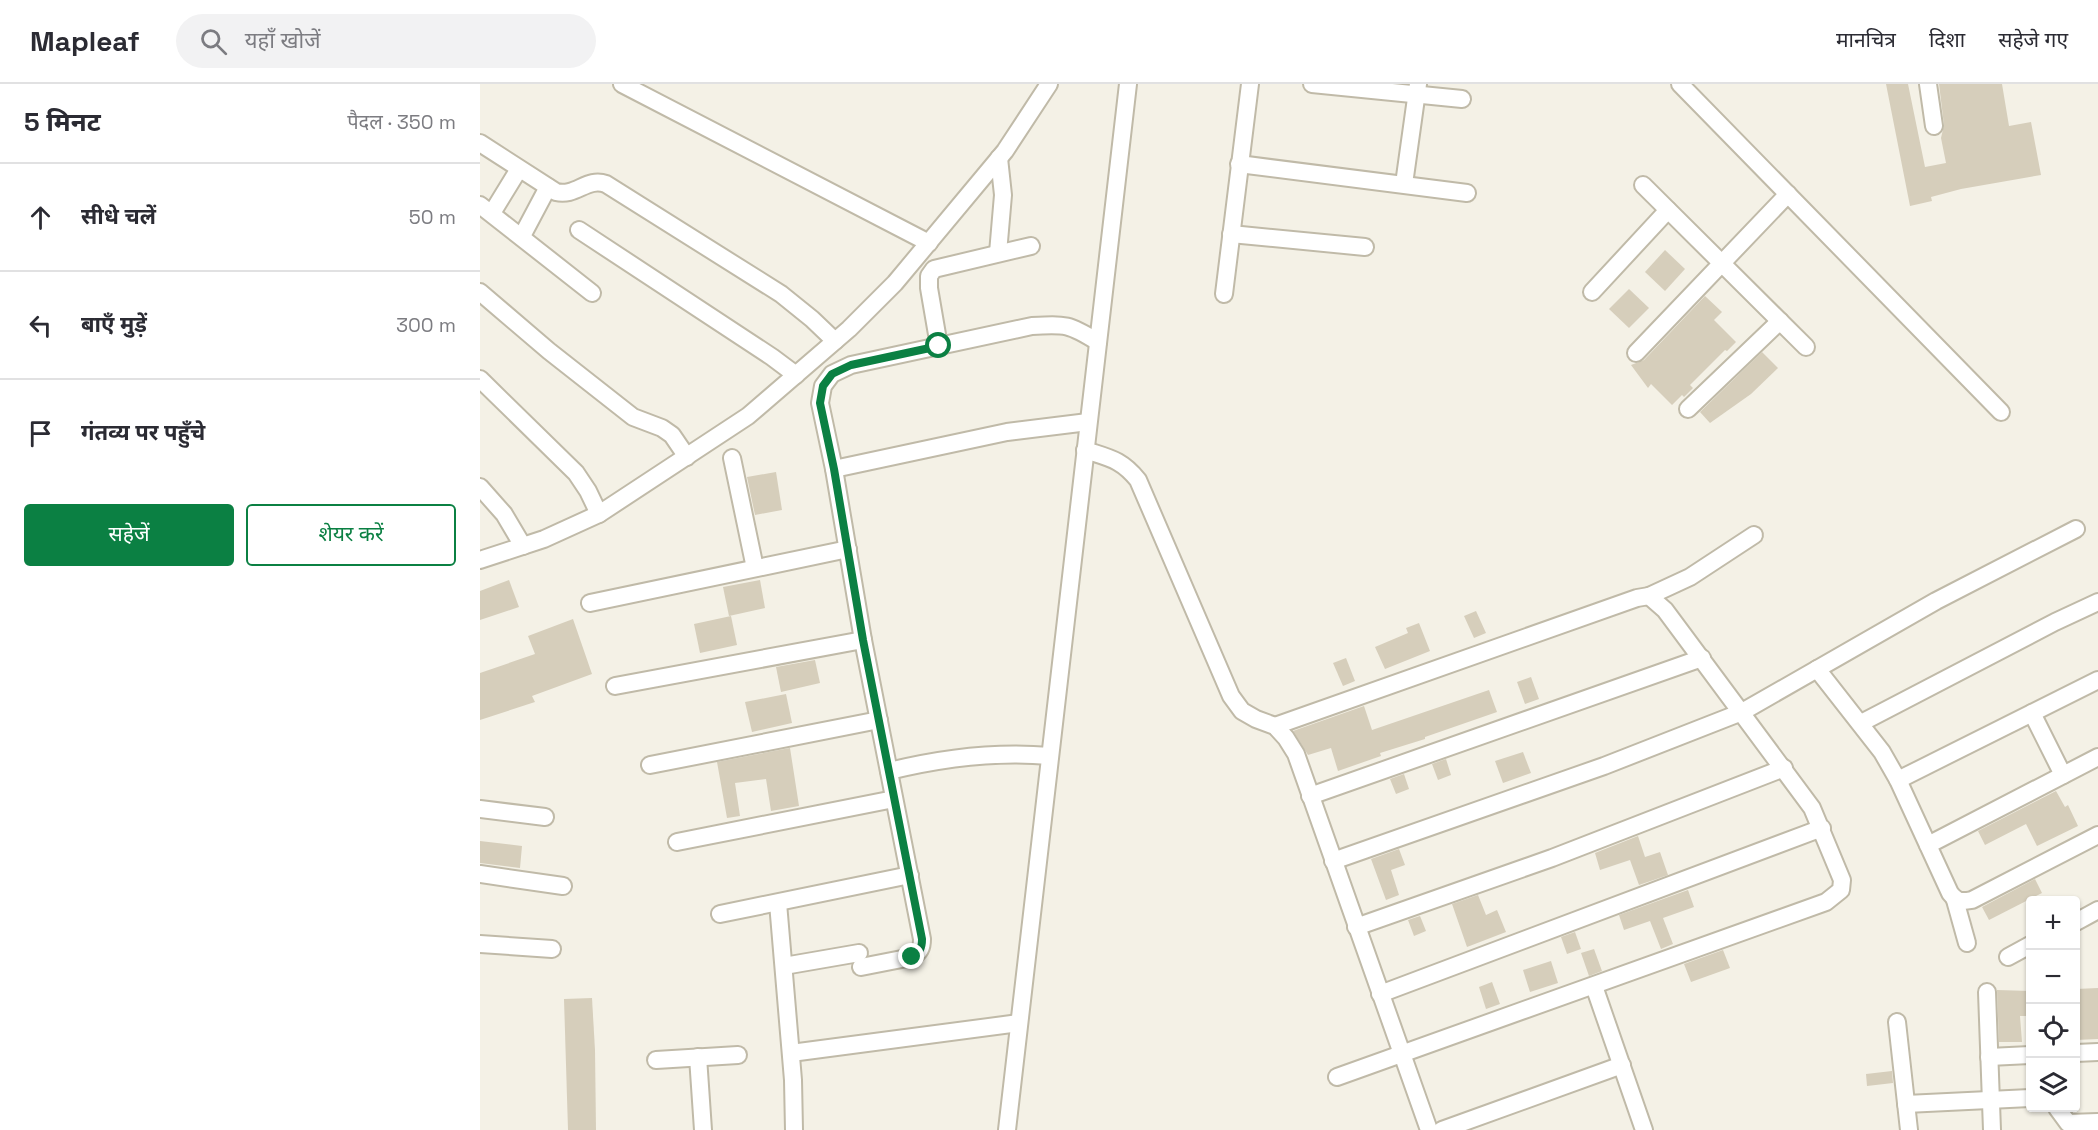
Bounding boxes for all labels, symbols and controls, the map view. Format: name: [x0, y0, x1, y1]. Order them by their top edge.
search box: [176, 14, 596, 68]
text: Mapleaf: [30, 23, 140, 59]
icon: search: [197, 25, 230, 58]
text: यहाँ खोजें: [245, 26, 321, 54]
text: मानचित्र: [1836, 26, 1896, 53]
text: दिशा: [1929, 26, 1965, 53]
text: सहेजे गए: [1998, 26, 2068, 53]
text: 5 मिनट: [24, 105, 101, 139]
text: पैदल · 350 m: [347, 109, 456, 135]
icon: ahead: [24, 201, 57, 234]
text: सीधे चलें: [81, 202, 156, 230]
text: 50 m: [409, 204, 456, 230]
icon: left: [24, 309, 57, 342]
text: बाएँ मुड़ें: [81, 310, 147, 338]
text: 300 m: [396, 312, 456, 338]
route start: [925, 332, 951, 358]
icon: arrive: [24, 417, 57, 450]
text: गंतव्य पर पहुँचे: [81, 418, 205, 446]
button: सहेजें: [24, 504, 234, 566]
button: शेयर करें: [246, 504, 456, 566]
map controls: [2026, 896, 2080, 1112]
button: +: [2026, 896, 2080, 950]
route end: [898, 943, 924, 969]
button: −: [2026, 950, 2080, 1004]
button: locate: [2026, 1004, 2080, 1058]
button: layers: [2026, 1058, 2080, 1112]

